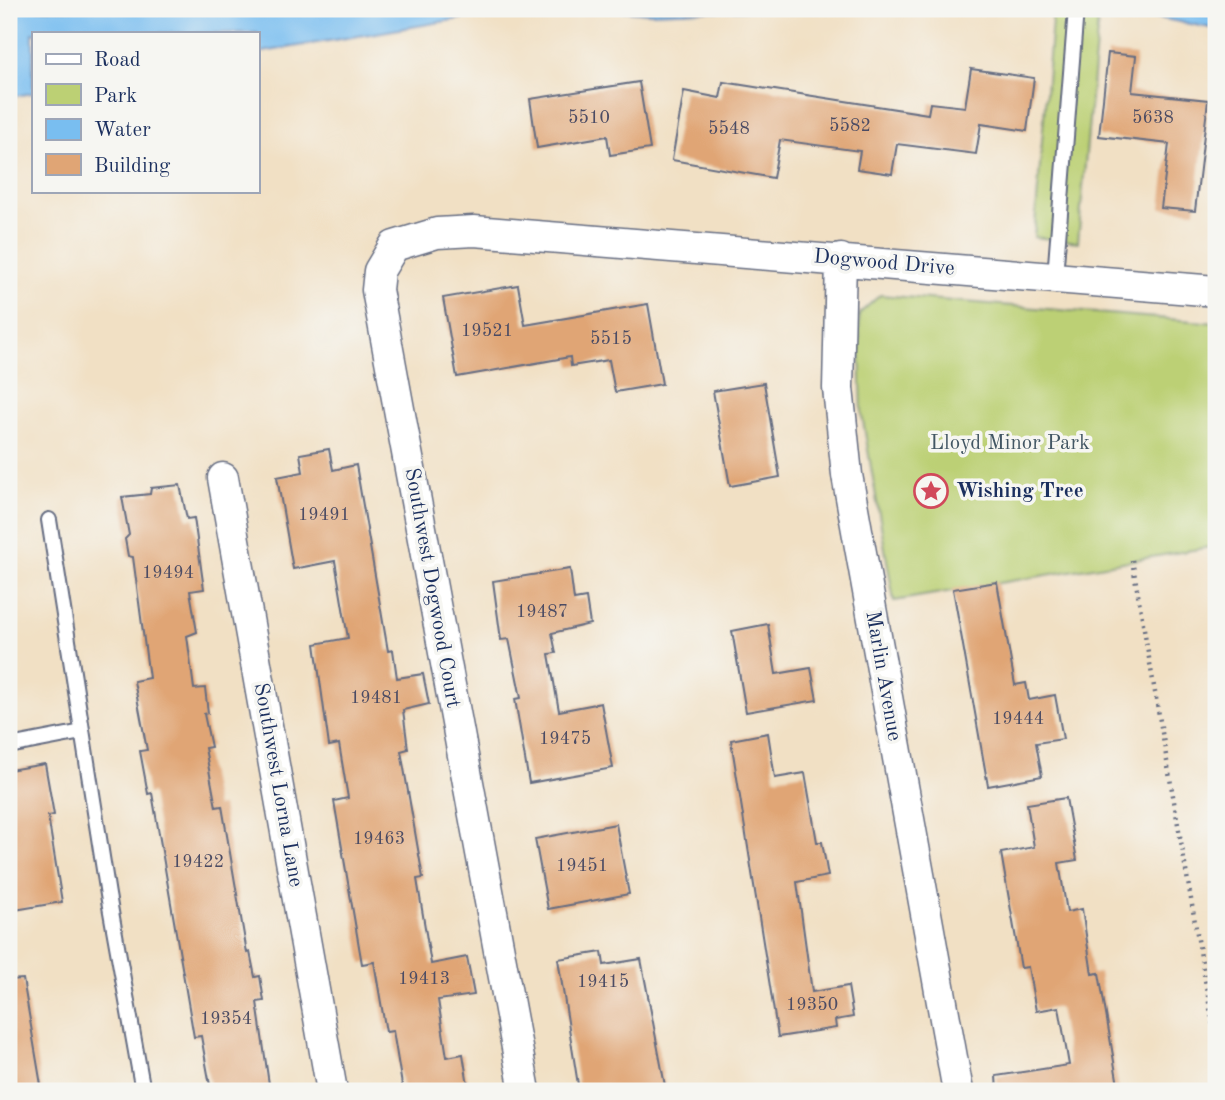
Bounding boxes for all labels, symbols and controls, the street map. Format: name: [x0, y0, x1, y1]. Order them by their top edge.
legend: [32, 32, 259, 192]
text: Road: [94, 50, 141, 71]
text: Park: [94, 86, 137, 107]
house number: 5510: [568, 109, 610, 127]
house number: 5638: [1132, 109, 1174, 127]
house number: 5582: [829, 117, 871, 135]
text: Water: [94, 120, 151, 141]
house number: 5548: [708, 120, 750, 138]
text: Building: [94, 156, 171, 177]
street label: Dogwood Drive: [813, 246, 955, 280]
house number: 19521: [461, 322, 513, 340]
house number: 5515: [590, 330, 632, 348]
park label: Lloyd Minor Park: [930, 433, 1090, 454]
street label: Southwest Dogwood Court: [401, 466, 463, 710]
place icon: Wishing Tree: [912, 472, 950, 510]
place label: Wishing Tree: [956, 481, 1084, 502]
house number: 19491: [298, 506, 350, 524]
house number: 19494: [142, 564, 194, 582]
house number: 19487: [516, 603, 568, 621]
street label: Marlin Avenue: [861, 609, 905, 743]
street label: Southwest Lorna Lane: [250, 681, 306, 889]
house number: 19481: [350, 689, 402, 707]
house number: 19444: [992, 710, 1044, 728]
house number: 19475: [539, 730, 591, 748]
house number: 19463: [353, 830, 405, 848]
house number: 19422: [172, 853, 224, 871]
house number: 19451: [556, 857, 608, 875]
house number: 19413: [398, 970, 450, 988]
house number: 19415: [577, 973, 629, 991]
house number: 19350: [786, 996, 838, 1014]
house number: 19354: [200, 1010, 252, 1028]

